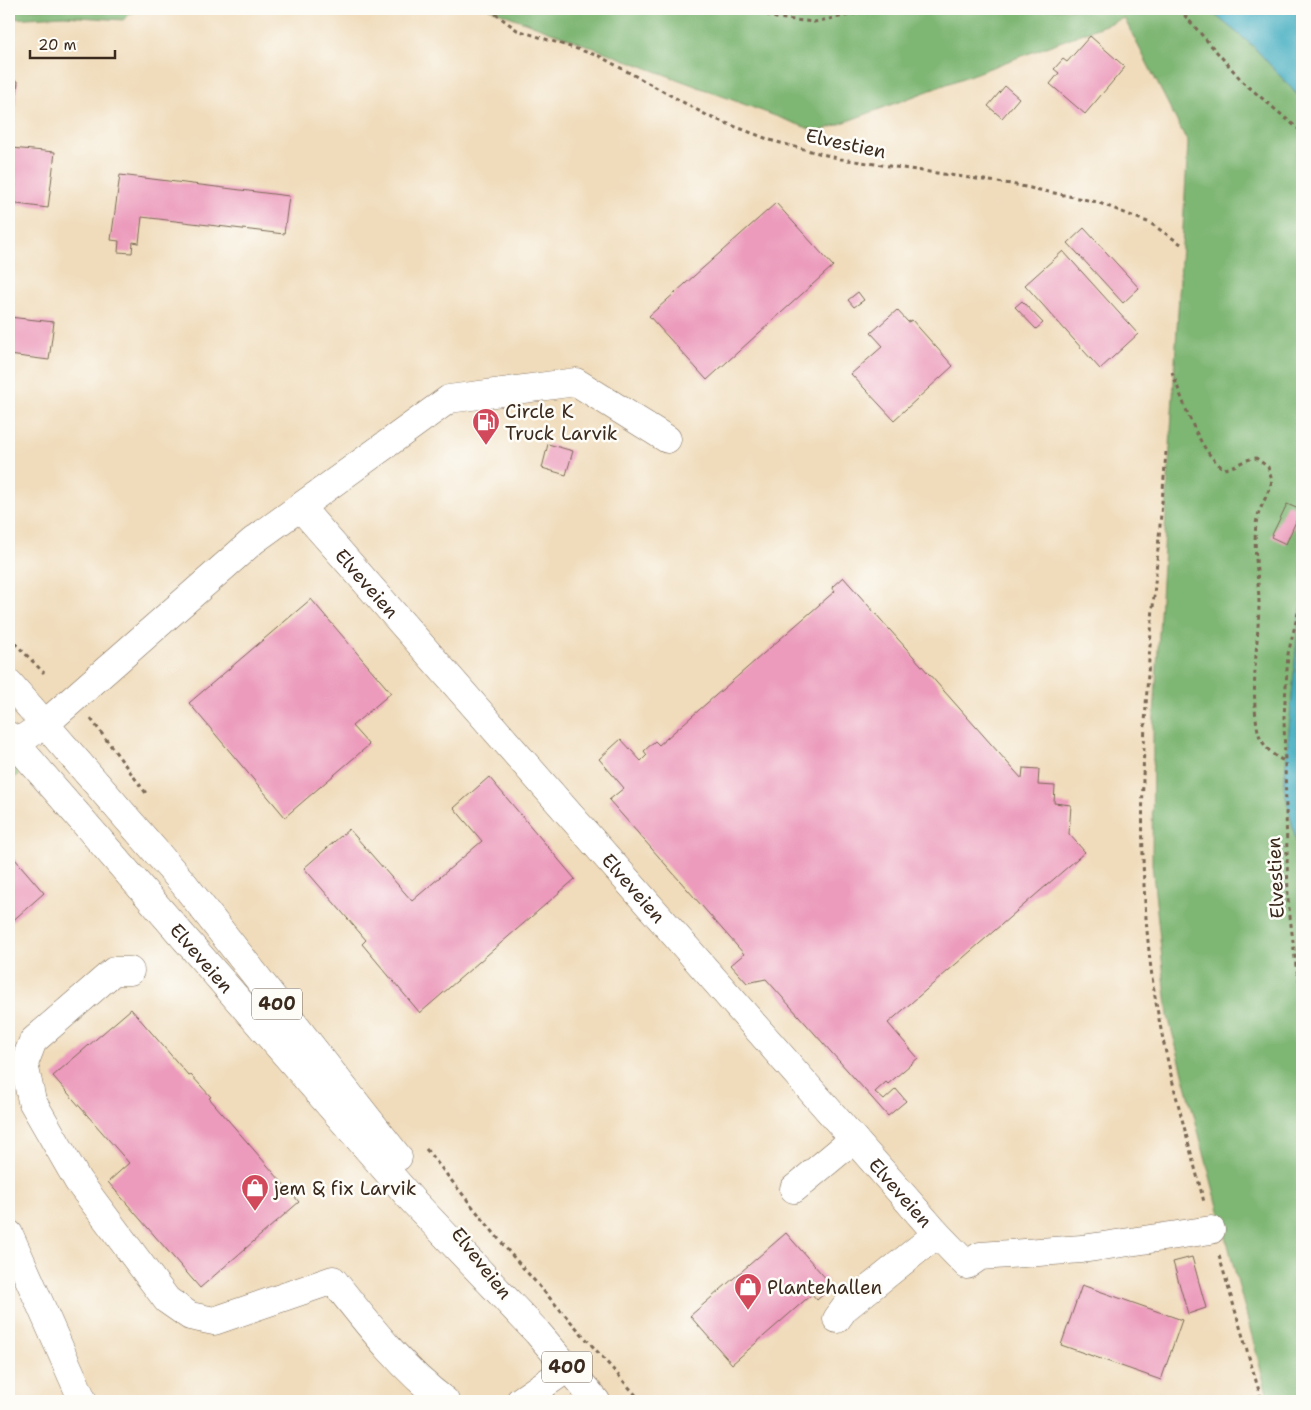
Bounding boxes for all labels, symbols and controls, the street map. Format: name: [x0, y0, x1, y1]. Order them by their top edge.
scale bar: [30, 28, 115, 60]
text: 20 m: [38, 35, 77, 55]
street label: Elvestien: [803, 123, 888, 164]
place label: Circle K Truck Larvik: [505, 399, 618, 446]
fuel station icon: Circle K Truck Larvik: [471, 407, 501, 446]
street label: Elveveien: [329, 543, 404, 624]
street label: Elvestien: [1261, 837, 1290, 919]
street label: Elveveien: [596, 848, 671, 928]
street label: Elveveien: [164, 918, 239, 999]
road number: 400: [252, 989, 302, 1020]
street label: Elveveien: [863, 1153, 938, 1233]
shop icon: jem & fix Larvik: [240, 1173, 270, 1212]
place label: jem & fix Larvik: [273, 1176, 417, 1201]
street label: Elveveien: [446, 1222, 518, 1304]
shop icon: Plantehallen: [733, 1272, 763, 1311]
place label: Plantehallen: [767, 1275, 882, 1300]
road number: 400: [542, 1351, 592, 1382]

